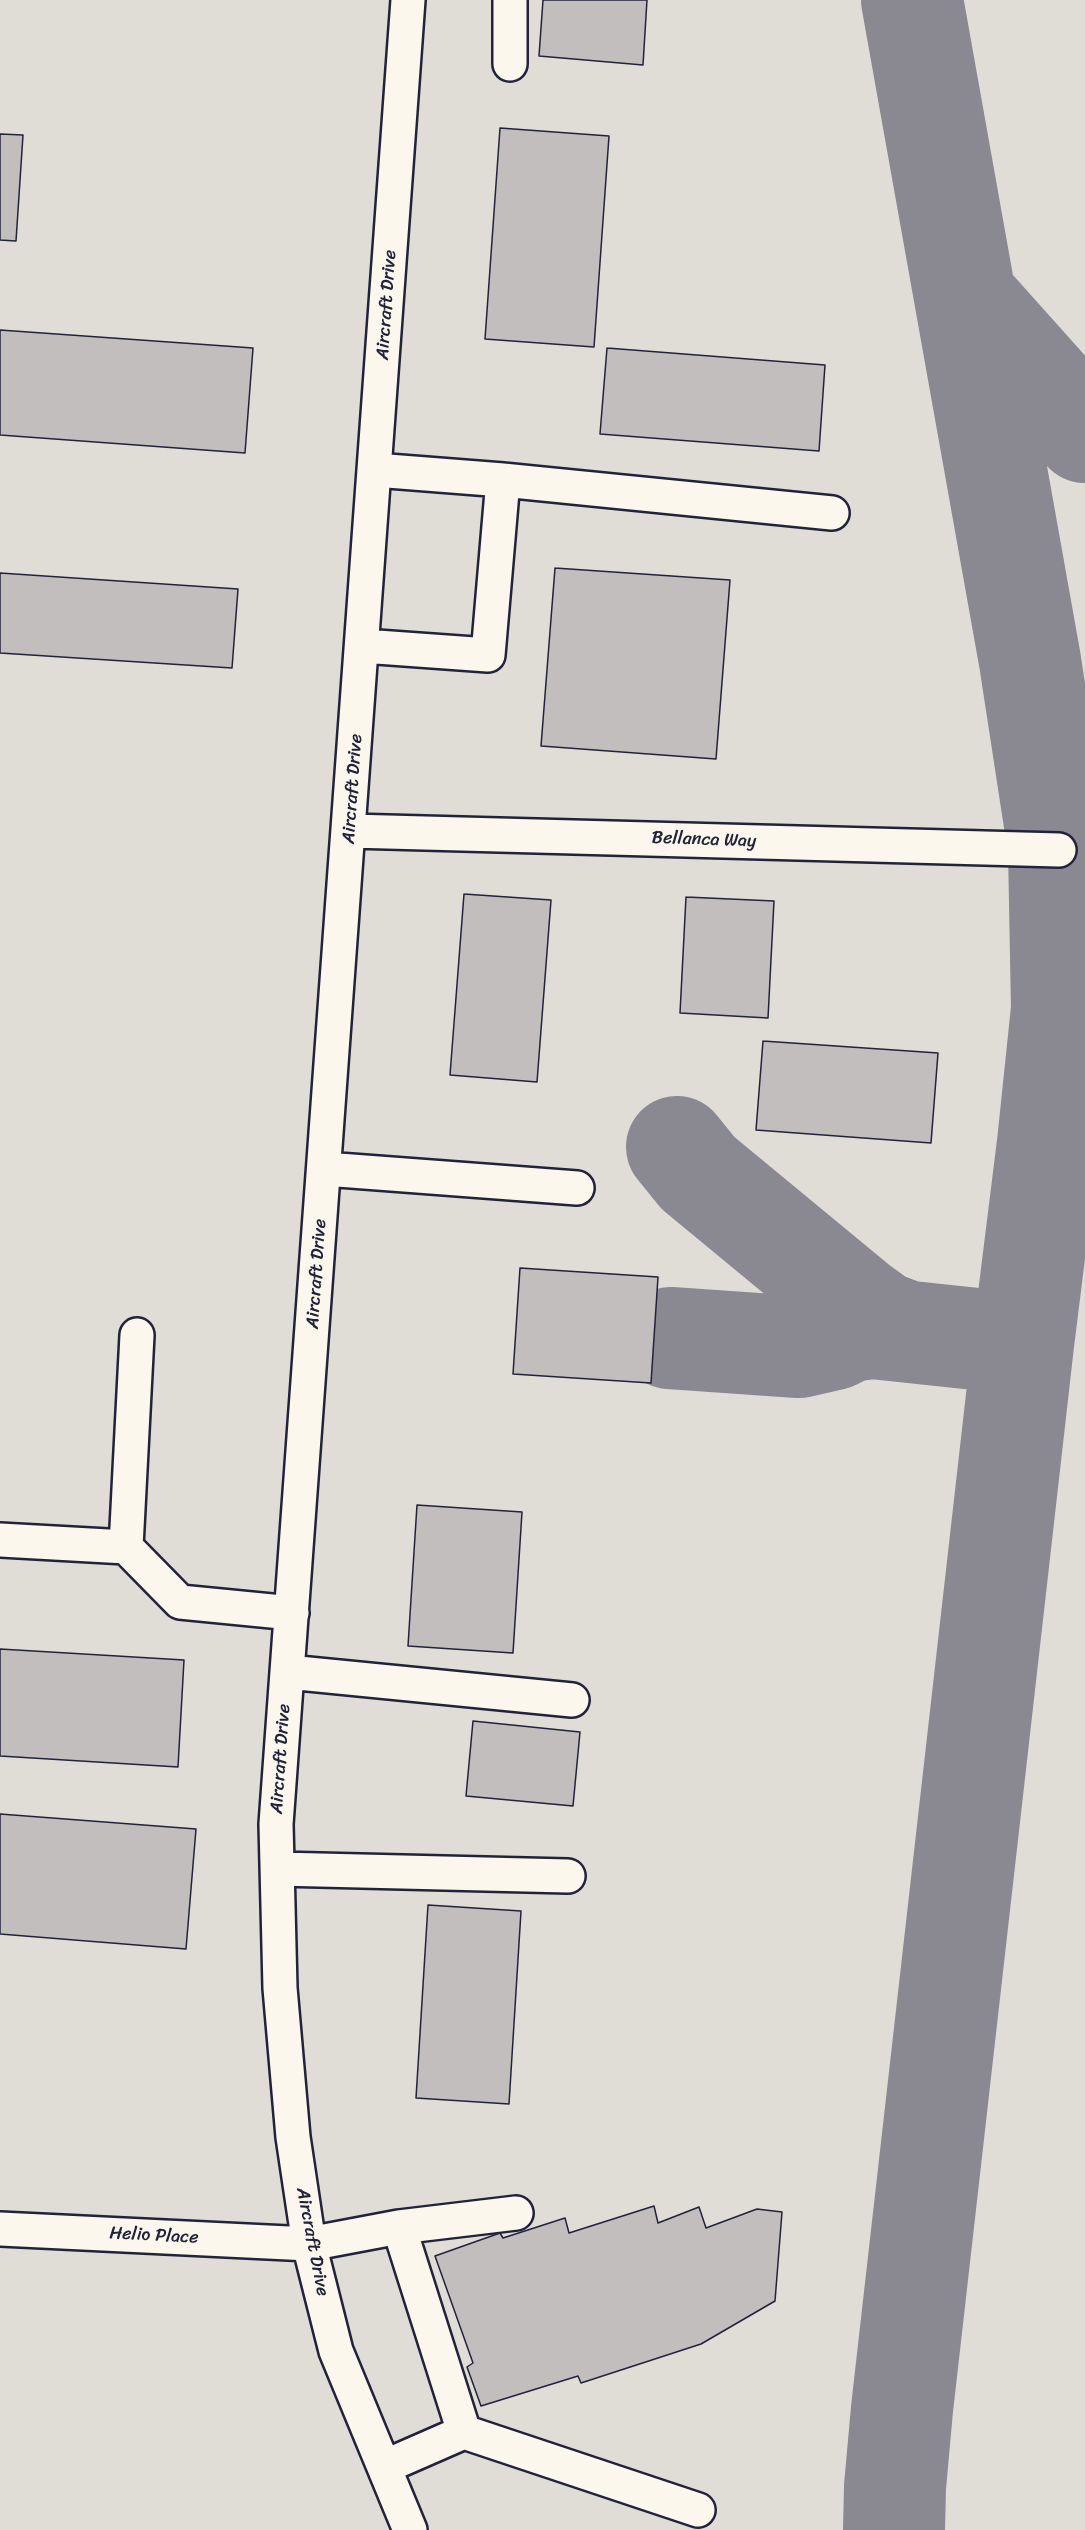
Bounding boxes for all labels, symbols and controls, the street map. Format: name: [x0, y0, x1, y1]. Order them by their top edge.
street label: Aircraft Drive: [372, 249, 402, 361]
street label: Aircraft Drive: [338, 733, 368, 845]
street label: Bellanca Way: [651, 827, 757, 853]
street label: Aircraft Drive: [302, 1218, 332, 1330]
street label: Aircraft Drive: [266, 1703, 296, 1815]
street label: Aircraft Drive: [291, 2186, 333, 2298]
street label: Helio Place: [109, 2223, 199, 2249]

